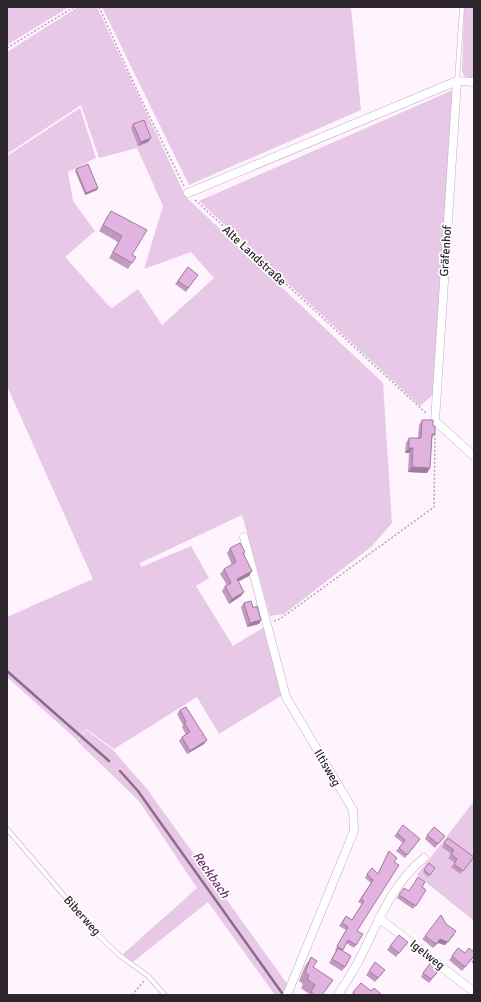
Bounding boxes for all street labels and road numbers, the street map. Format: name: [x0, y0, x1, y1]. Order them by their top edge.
street label: Alte Landstraße: [219, 223, 289, 289]
street label: Gräfenhof: [437, 224, 455, 277]
street label: Iltisweg: [310, 747, 344, 789]
street label: Biberweg: [60, 893, 104, 939]
street label: Igelweg: [407, 937, 447, 973]

